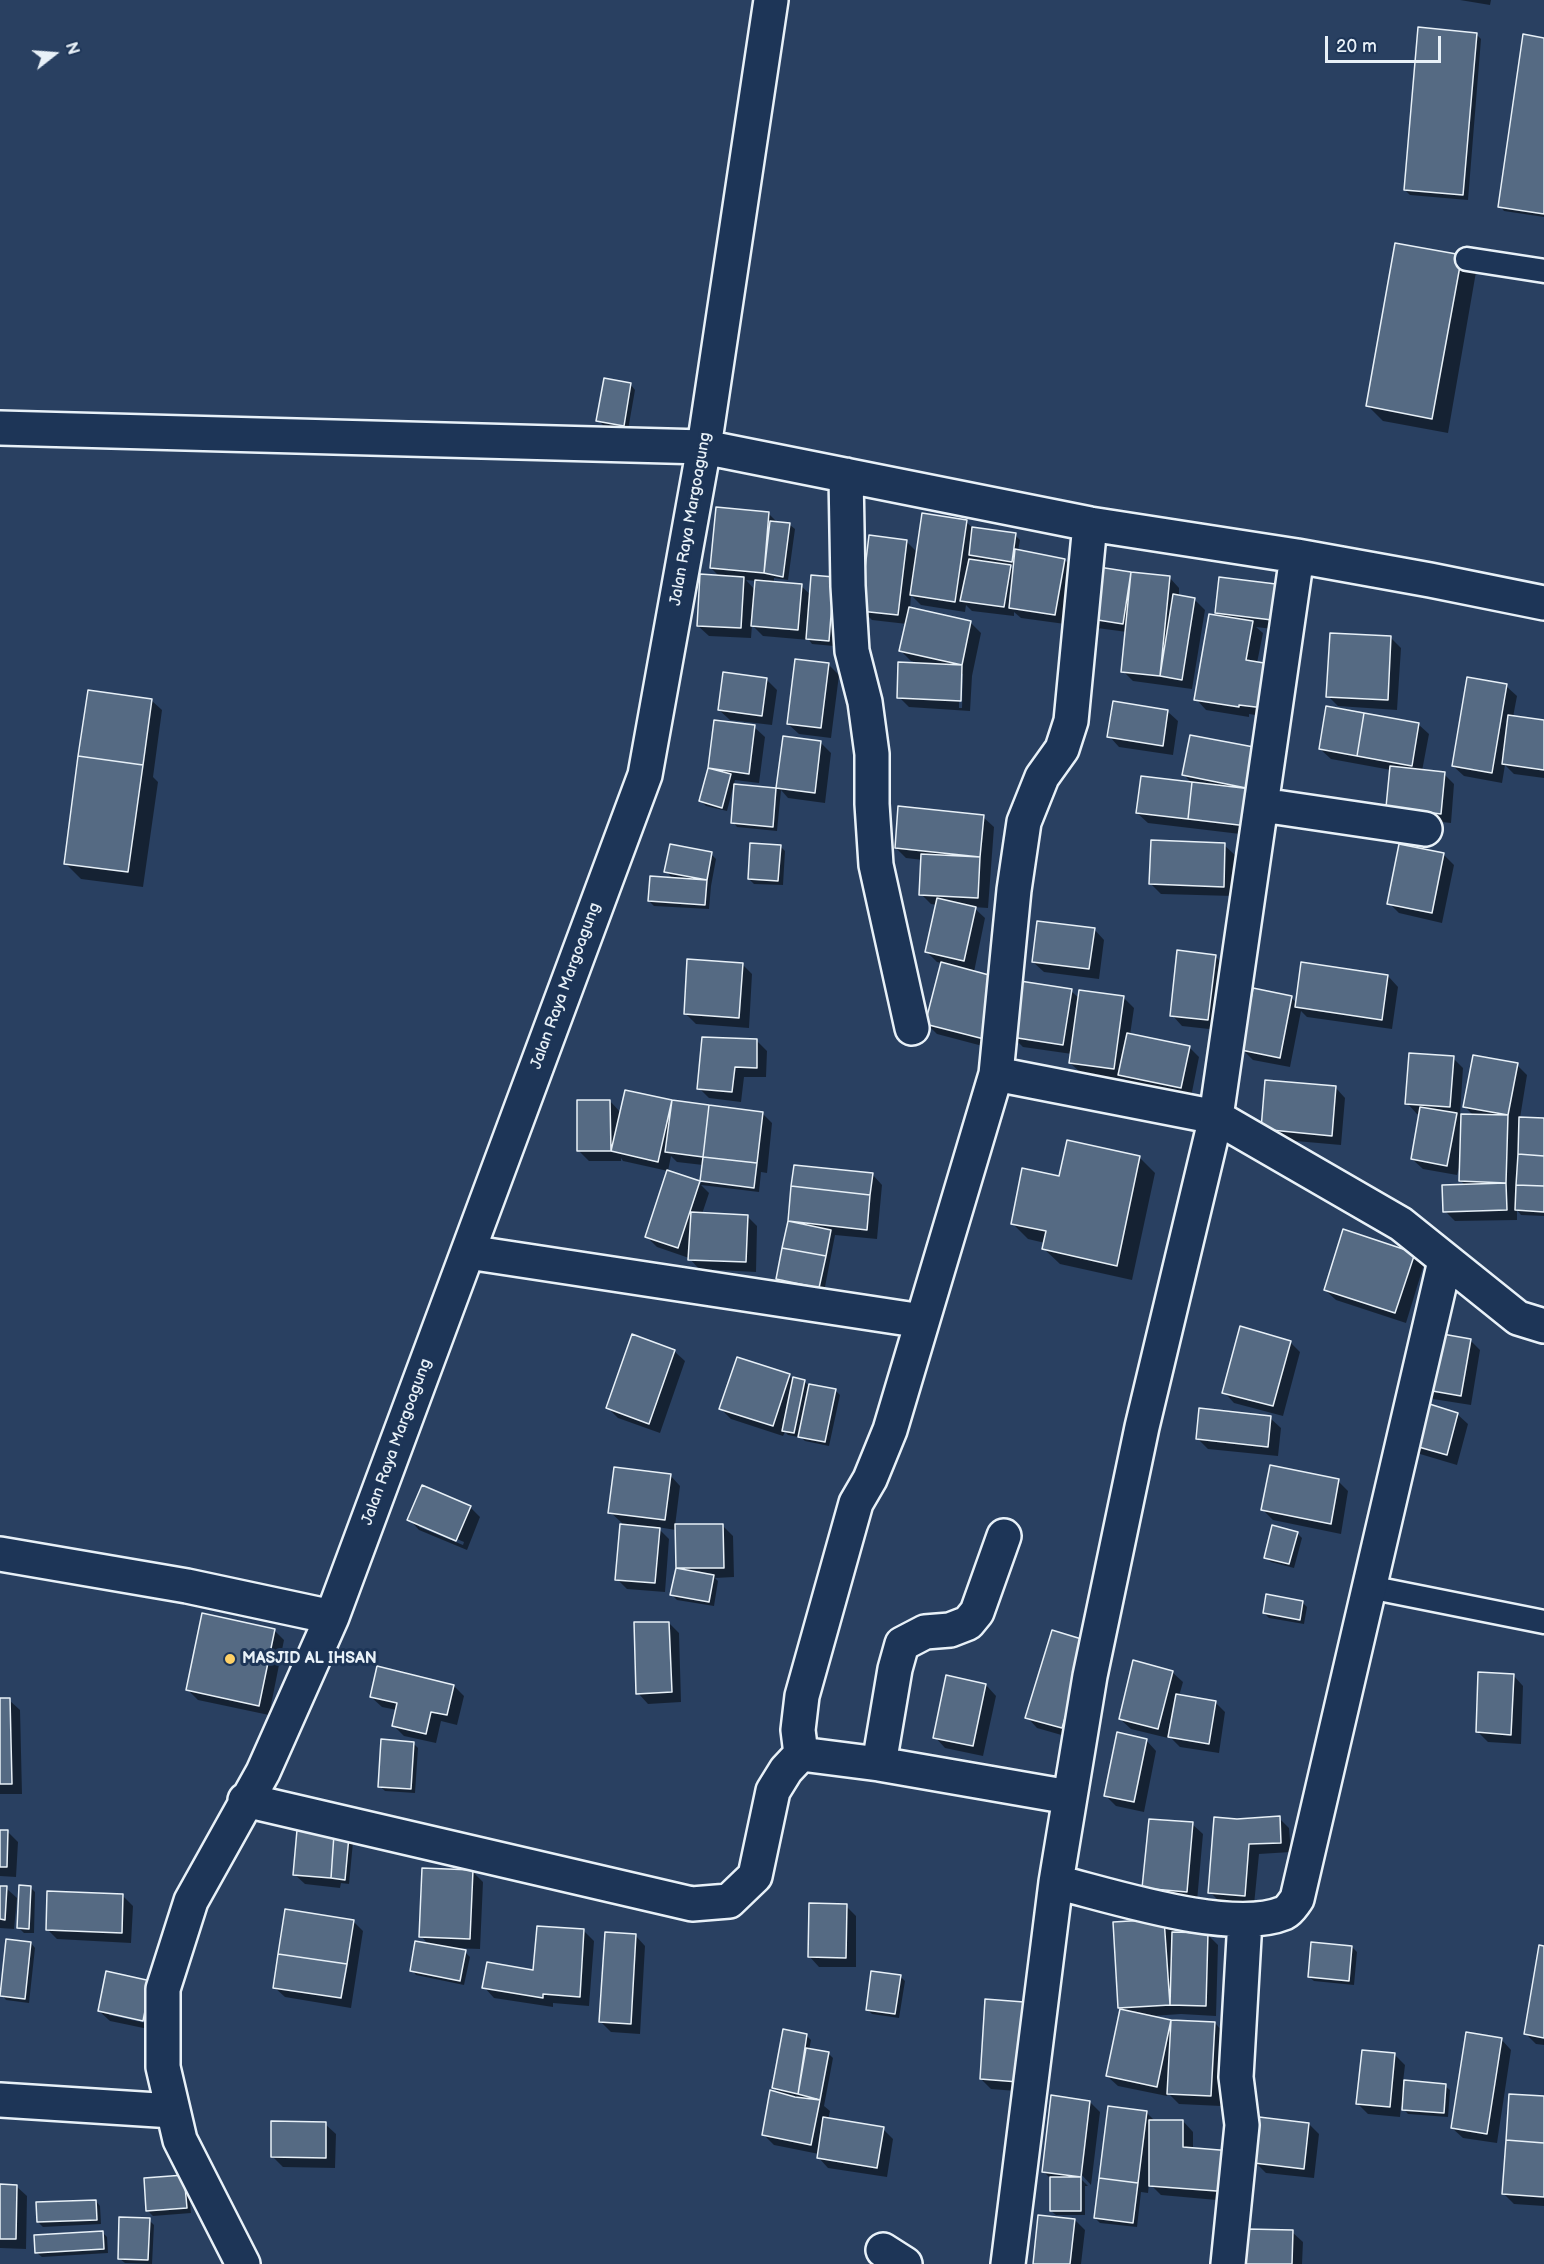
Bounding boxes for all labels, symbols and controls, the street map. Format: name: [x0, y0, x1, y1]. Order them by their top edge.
north arrow: [24, 24, 84, 84]
scale bar: [1328, 24, 1444, 62]
text: 20 m: [1336, 36, 1377, 57]
text: N: [61, 40, 83, 57]
street label: Jalan Raya Margoagung: [666, 431, 716, 607]
street label: Jalan Raya Margoagung: [527, 900, 605, 1072]
street label: Jalan Raya Margoagung: [358, 1356, 436, 1528]
place label: MASJID AL IHSAN: [242, 1649, 377, 1669]
marker: MASJID AL IHSAN: [223, 1652, 237, 1666]

